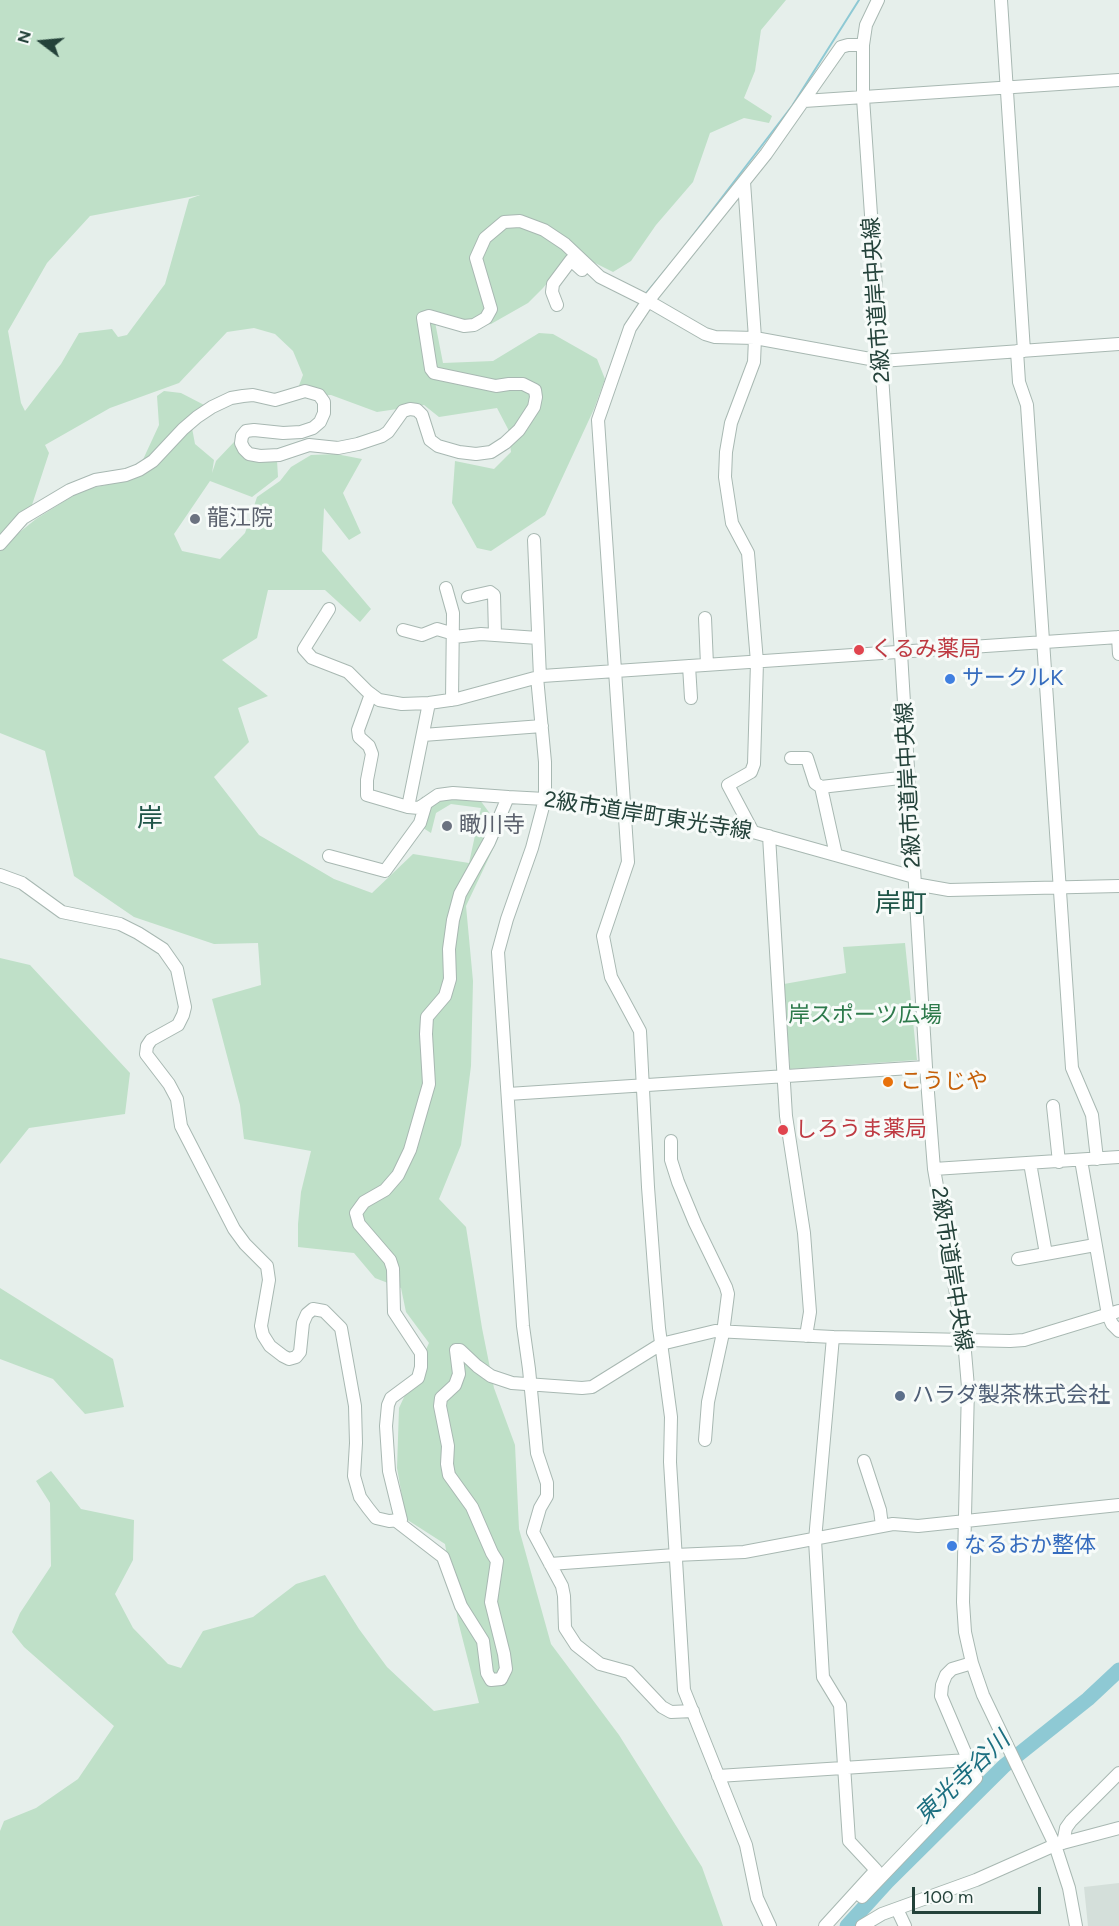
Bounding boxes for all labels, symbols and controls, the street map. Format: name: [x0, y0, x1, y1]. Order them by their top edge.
north arrow: [12, 12, 72, 72]
text: N: [13, 28, 35, 45]
street label: 2級市道岸中央線: [858, 216, 896, 384]
place label: 龍江院: [207, 506, 273, 532]
marker: 龍江院: [188, 512, 202, 526]
place label: くるみ薬局: [871, 637, 981, 663]
marker: くるみ薬局: [852, 643, 866, 657]
place label: サークルK: [962, 666, 1063, 692]
marker: サークルK: [943, 672, 957, 686]
street label: 2級市道岸中央線: [891, 701, 927, 869]
street label: 2級市道岸町東光寺線: [542, 787, 754, 845]
district label: 岸: [137, 803, 163, 835]
place label: 瞰川寺: [459, 813, 525, 839]
marker: 瞰川寺: [440, 819, 454, 833]
district label: 岸町: [875, 888, 927, 920]
park label: 岸スポーツ広場: [788, 1003, 942, 1029]
place label: こうじや: [900, 1069, 988, 1095]
marker: こうじや: [881, 1075, 895, 1089]
place label: しろうま薬局: [795, 1117, 927, 1143]
marker: しろうま薬局: [776, 1123, 790, 1137]
street label: 2級市道岸中央線: [925, 1185, 977, 1353]
place label: ハラダ製茶株式会社: [912, 1383, 1110, 1409]
marker: ハラダ製茶株式会社: [893, 1389, 907, 1403]
place label: なるおか整体: [964, 1533, 1096, 1559]
marker: なるおか整体: [945, 1539, 959, 1553]
water label: 東光寺谷川: [910, 1726, 1016, 1830]
scale bar: [915, 1875, 1044, 1913]
text: 100 m: [923, 1886, 973, 1908]

